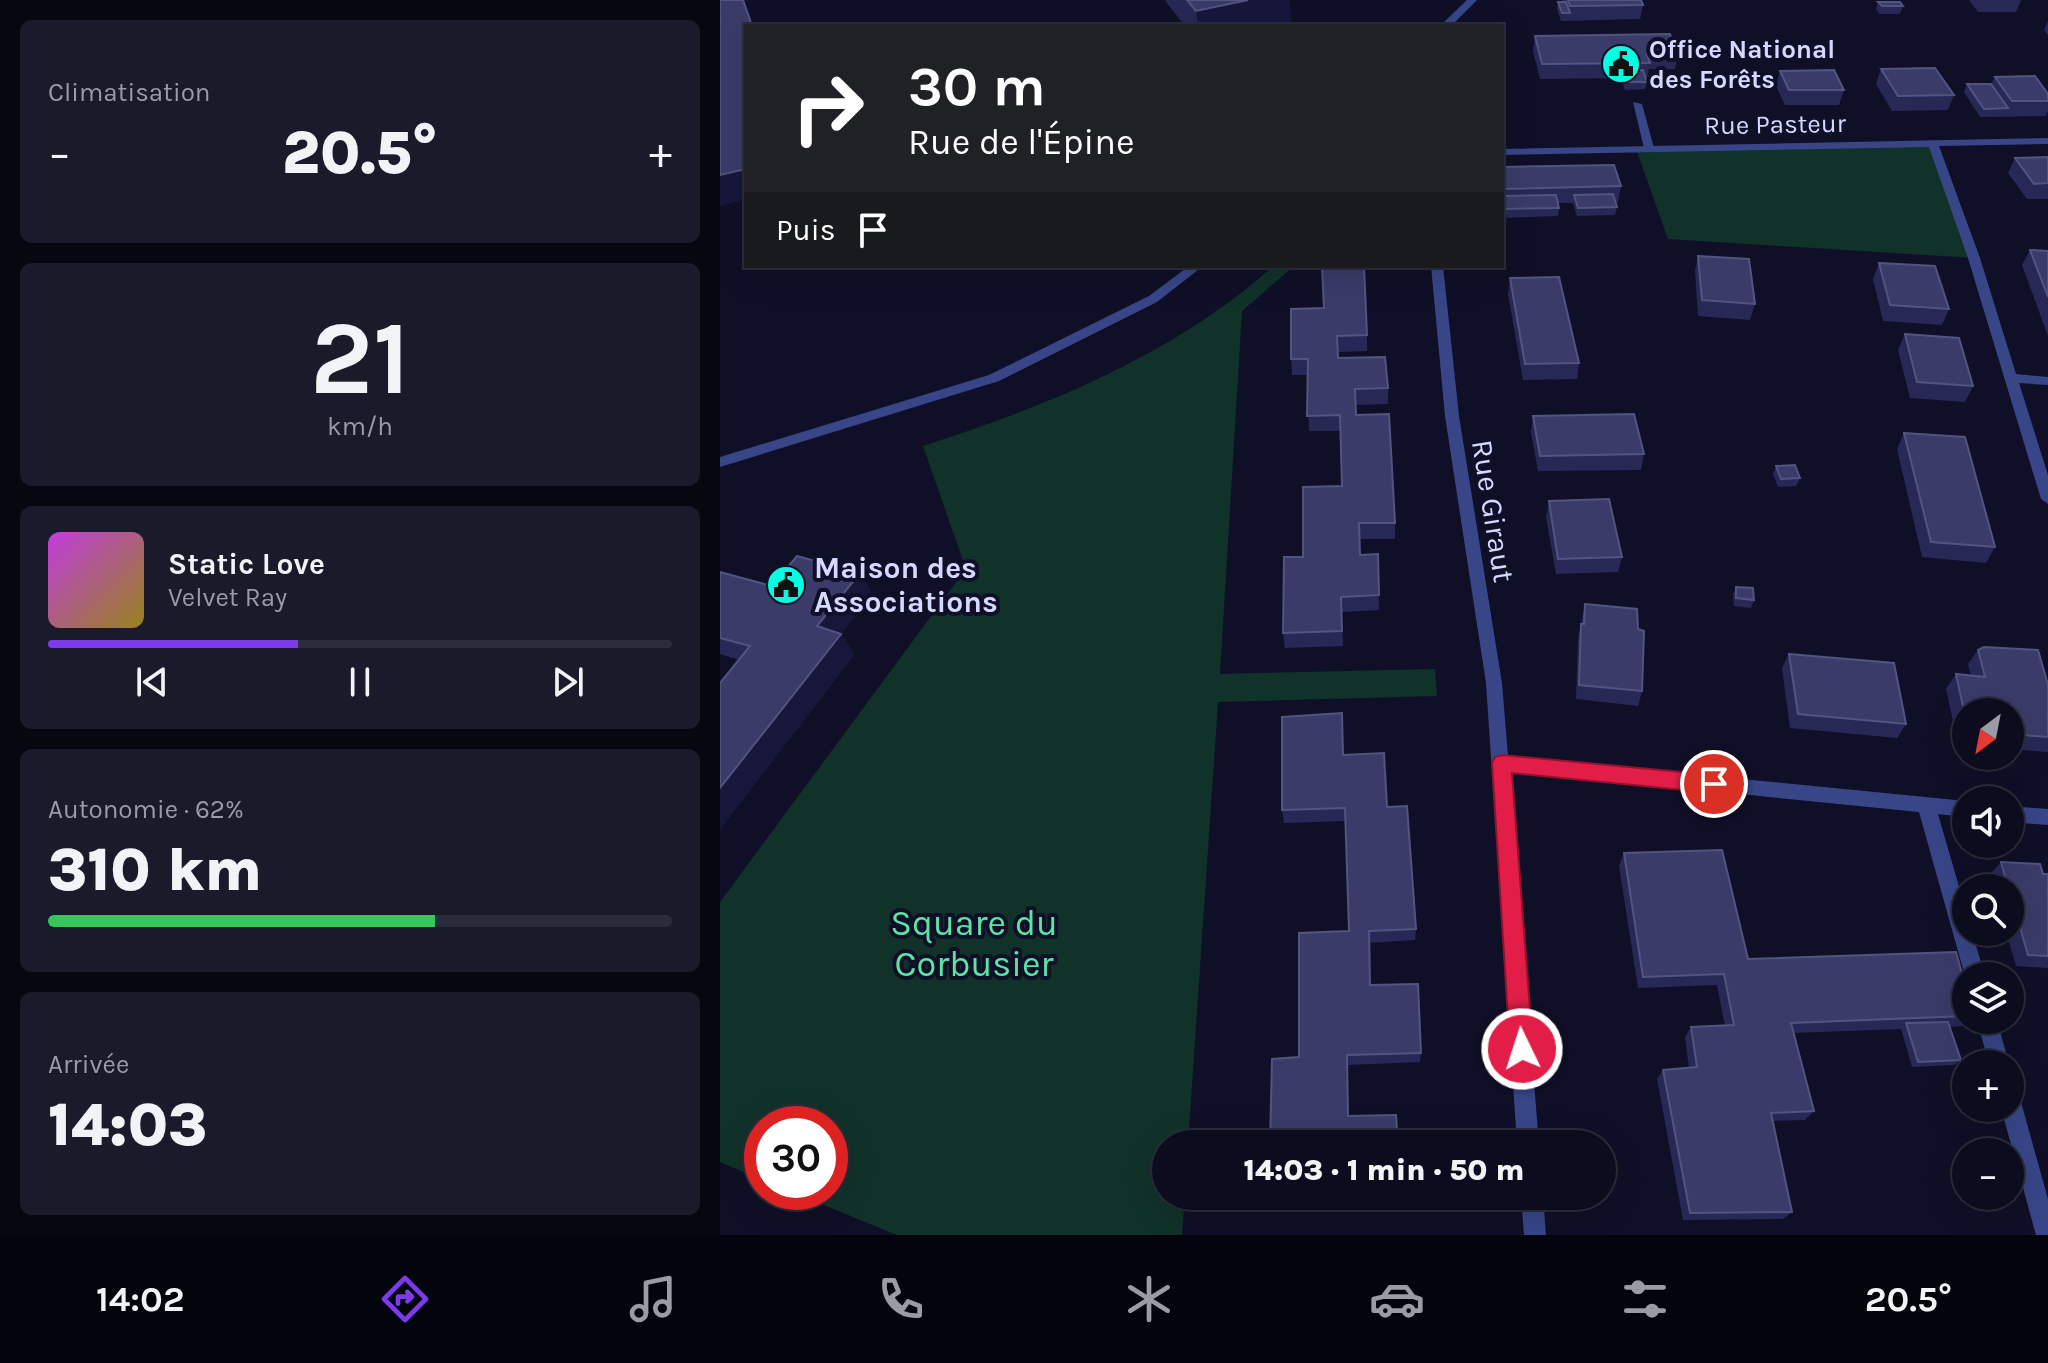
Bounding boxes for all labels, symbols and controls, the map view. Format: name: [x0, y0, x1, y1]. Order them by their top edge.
place label: Office National des Forêts: [1649, 34, 1835, 95]
public building icon: Office National des Forêts: [1600, 43, 1642, 85]
text: 30 m: [908, 54, 1046, 119]
icon: right: [776, 56, 880, 160]
text: Climatisation: [48, 77, 211, 108]
street label: Rue Pasteur: [1704, 108, 1847, 141]
text: 20.5°: [282, 118, 438, 188]
text: Rue de l'Épine: [908, 121, 1134, 163]
text: −: [48, 128, 71, 179]
text: +: [649, 128, 672, 179]
icon: arrive: [851, 208, 895, 252]
text: Puis: [776, 212, 835, 248]
text: 21: [310, 298, 410, 419]
text: km/h: [327, 411, 393, 442]
street label: Rue Giraut: [1464, 437, 1522, 585]
text: Static Love: [168, 546, 325, 582]
place label: Maison des Associations: [814, 550, 998, 620]
public building icon: Maison des Associations: [765, 564, 807, 606]
text: Velvet Ray: [168, 582, 287, 613]
icon: previous: [130, 660, 174, 704]
icon: pause: [338, 660, 382, 704]
icon: next: [546, 660, 590, 704]
north arrow: [1952, 698, 2024, 770]
map controls: [1952, 698, 2024, 1210]
pin: [1680, 750, 1748, 818]
icon: arrive: [1692, 762, 1736, 806]
button: sound: [1952, 786, 2024, 858]
text: Autonomie · 62%: [48, 794, 244, 825]
text: 310 km: [48, 835, 262, 905]
button: search: [1952, 874, 2024, 946]
park label: Square du Corbusier: [890, 902, 1058, 985]
button: layers: [1952, 962, 2024, 1034]
position arrow: [1480, 1007, 1564, 1091]
text: Arrivée: [48, 1049, 129, 1080]
button: +: [1952, 1050, 2024, 1122]
text: 14:03: [48, 1090, 207, 1160]
speed limit sign: 30: [744, 1106, 848, 1210]
button: −: [1952, 1138, 2024, 1210]
text: 14:03 · 1 min · 50 m: [1243, 1152, 1525, 1188]
icon: directions: [377, 1271, 433, 1327]
icon: music: [625, 1271, 681, 1327]
icon: phone: [873, 1271, 929, 1327]
icon: climate: [1121, 1271, 1177, 1327]
icon: car: [1369, 1271, 1425, 1327]
icon: filters: [1617, 1271, 1673, 1327]
text: 14:02: [96, 1278, 185, 1320]
text: 20.5°: [1865, 1278, 1952, 1320]

